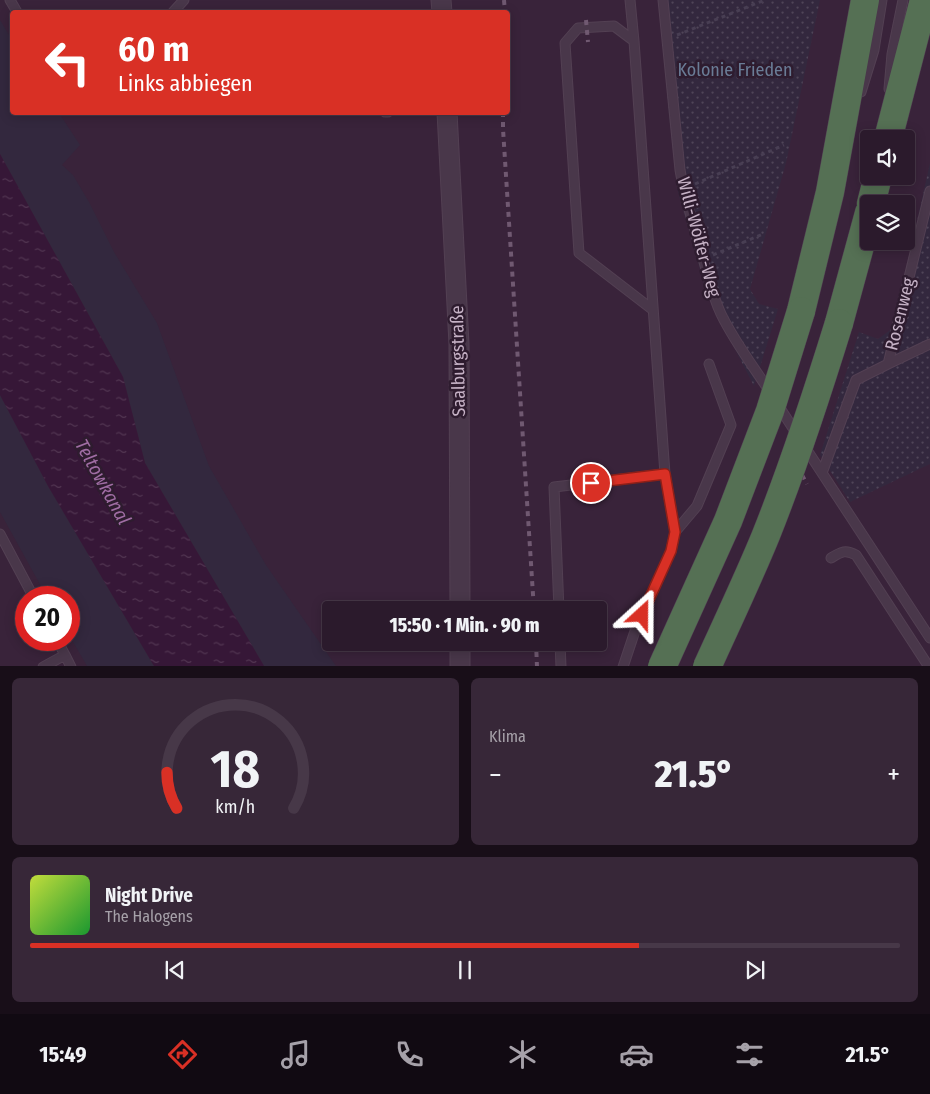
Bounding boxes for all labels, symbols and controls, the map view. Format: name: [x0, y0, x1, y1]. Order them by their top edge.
text: 60 m: [118, 28, 189, 70]
icon: left: [35, 30, 100, 95]
park label: Kolonie Frieden: [677, 59, 793, 81]
text: Links abbiegen: [118, 70, 253, 97]
map controls: [860, 130, 915, 250]
button: sound: [860, 130, 915, 185]
street label: Willi-Wölfer-Weg: [672, 175, 726, 300]
button: layers: [860, 195, 915, 250]
street label: Rosenweg: [880, 275, 920, 353]
street label: Saalburgstraße: [446, 305, 470, 417]
water label: Teltowkanal: [70, 435, 136, 529]
pin: [570, 462, 612, 504]
icon: arrive: [577, 469, 605, 497]
speed limit sign: 20: [15, 586, 80, 651]
position arrow: [615, 588, 667, 640]
text: 15:50 · 1 Min. · 90 m: [389, 614, 540, 637]
text: Klima: [489, 727, 526, 746]
text: 18: [211, 738, 260, 801]
text: 21.5°: [655, 751, 734, 797]
text: −: [489, 758, 502, 791]
text: +: [887, 758, 900, 791]
text: km/h: [216, 796, 255, 818]
text: Night Drive: [105, 884, 193, 907]
text: The Halogens: [105, 907, 193, 926]
icon: previous: [161, 956, 189, 984]
icon: pause: [451, 956, 479, 984]
icon: next: [741, 956, 769, 984]
icon: directions: [165, 1037, 200, 1072]
icon: music: [278, 1037, 313, 1072]
icon: phone: [392, 1037, 427, 1072]
icon: climate: [505, 1037, 540, 1072]
icon: car: [619, 1037, 654, 1072]
icon: filters: [732, 1037, 767, 1072]
text: 15:49: [39, 1041, 87, 1068]
text: 21.5°: [845, 1041, 891, 1068]

